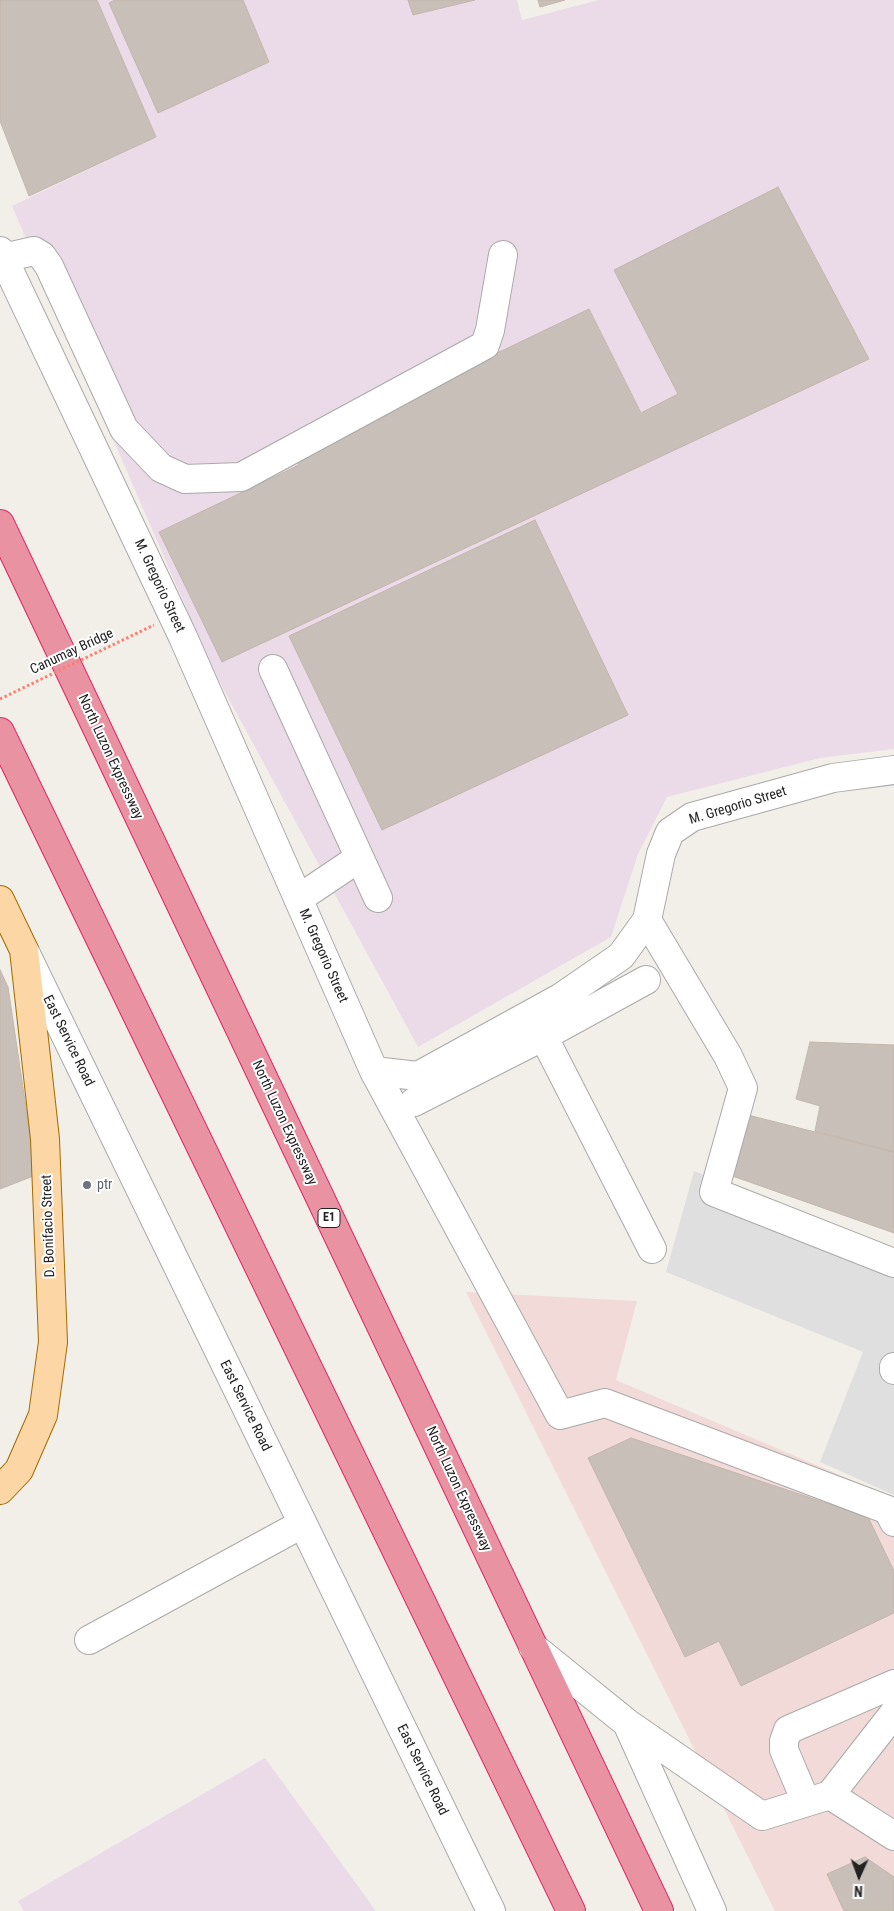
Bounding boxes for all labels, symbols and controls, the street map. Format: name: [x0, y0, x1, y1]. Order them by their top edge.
street label: M. Gregorio Street: [130, 537, 188, 635]
street label: Canumay Bridge: [28, 625, 116, 679]
street label: North Luzon Expressway: [74, 692, 146, 822]
street label: M. Gregorio Street: [687, 783, 789, 829]
street label: M. Gregorio Street: [295, 906, 351, 1006]
street label: East Service Road: [39, 993, 97, 1089]
street label: North Luzon Expressway: [248, 1058, 320, 1188]
street label: D. Bonifacio Street: [39, 1174, 59, 1278]
place label: ptr: [97, 1177, 112, 1193]
marker: ptr: [81, 1179, 93, 1191]
road number: E1: [318, 1208, 340, 1228]
street label: East Service Road: [216, 1358, 274, 1454]
street label: North Luzon Expressway: [422, 1424, 494, 1554]
street label: East Service Road: [393, 1722, 451, 1818]
north arrow: [834, 1851, 884, 1901]
text: N: [854, 1883, 863, 1899]

